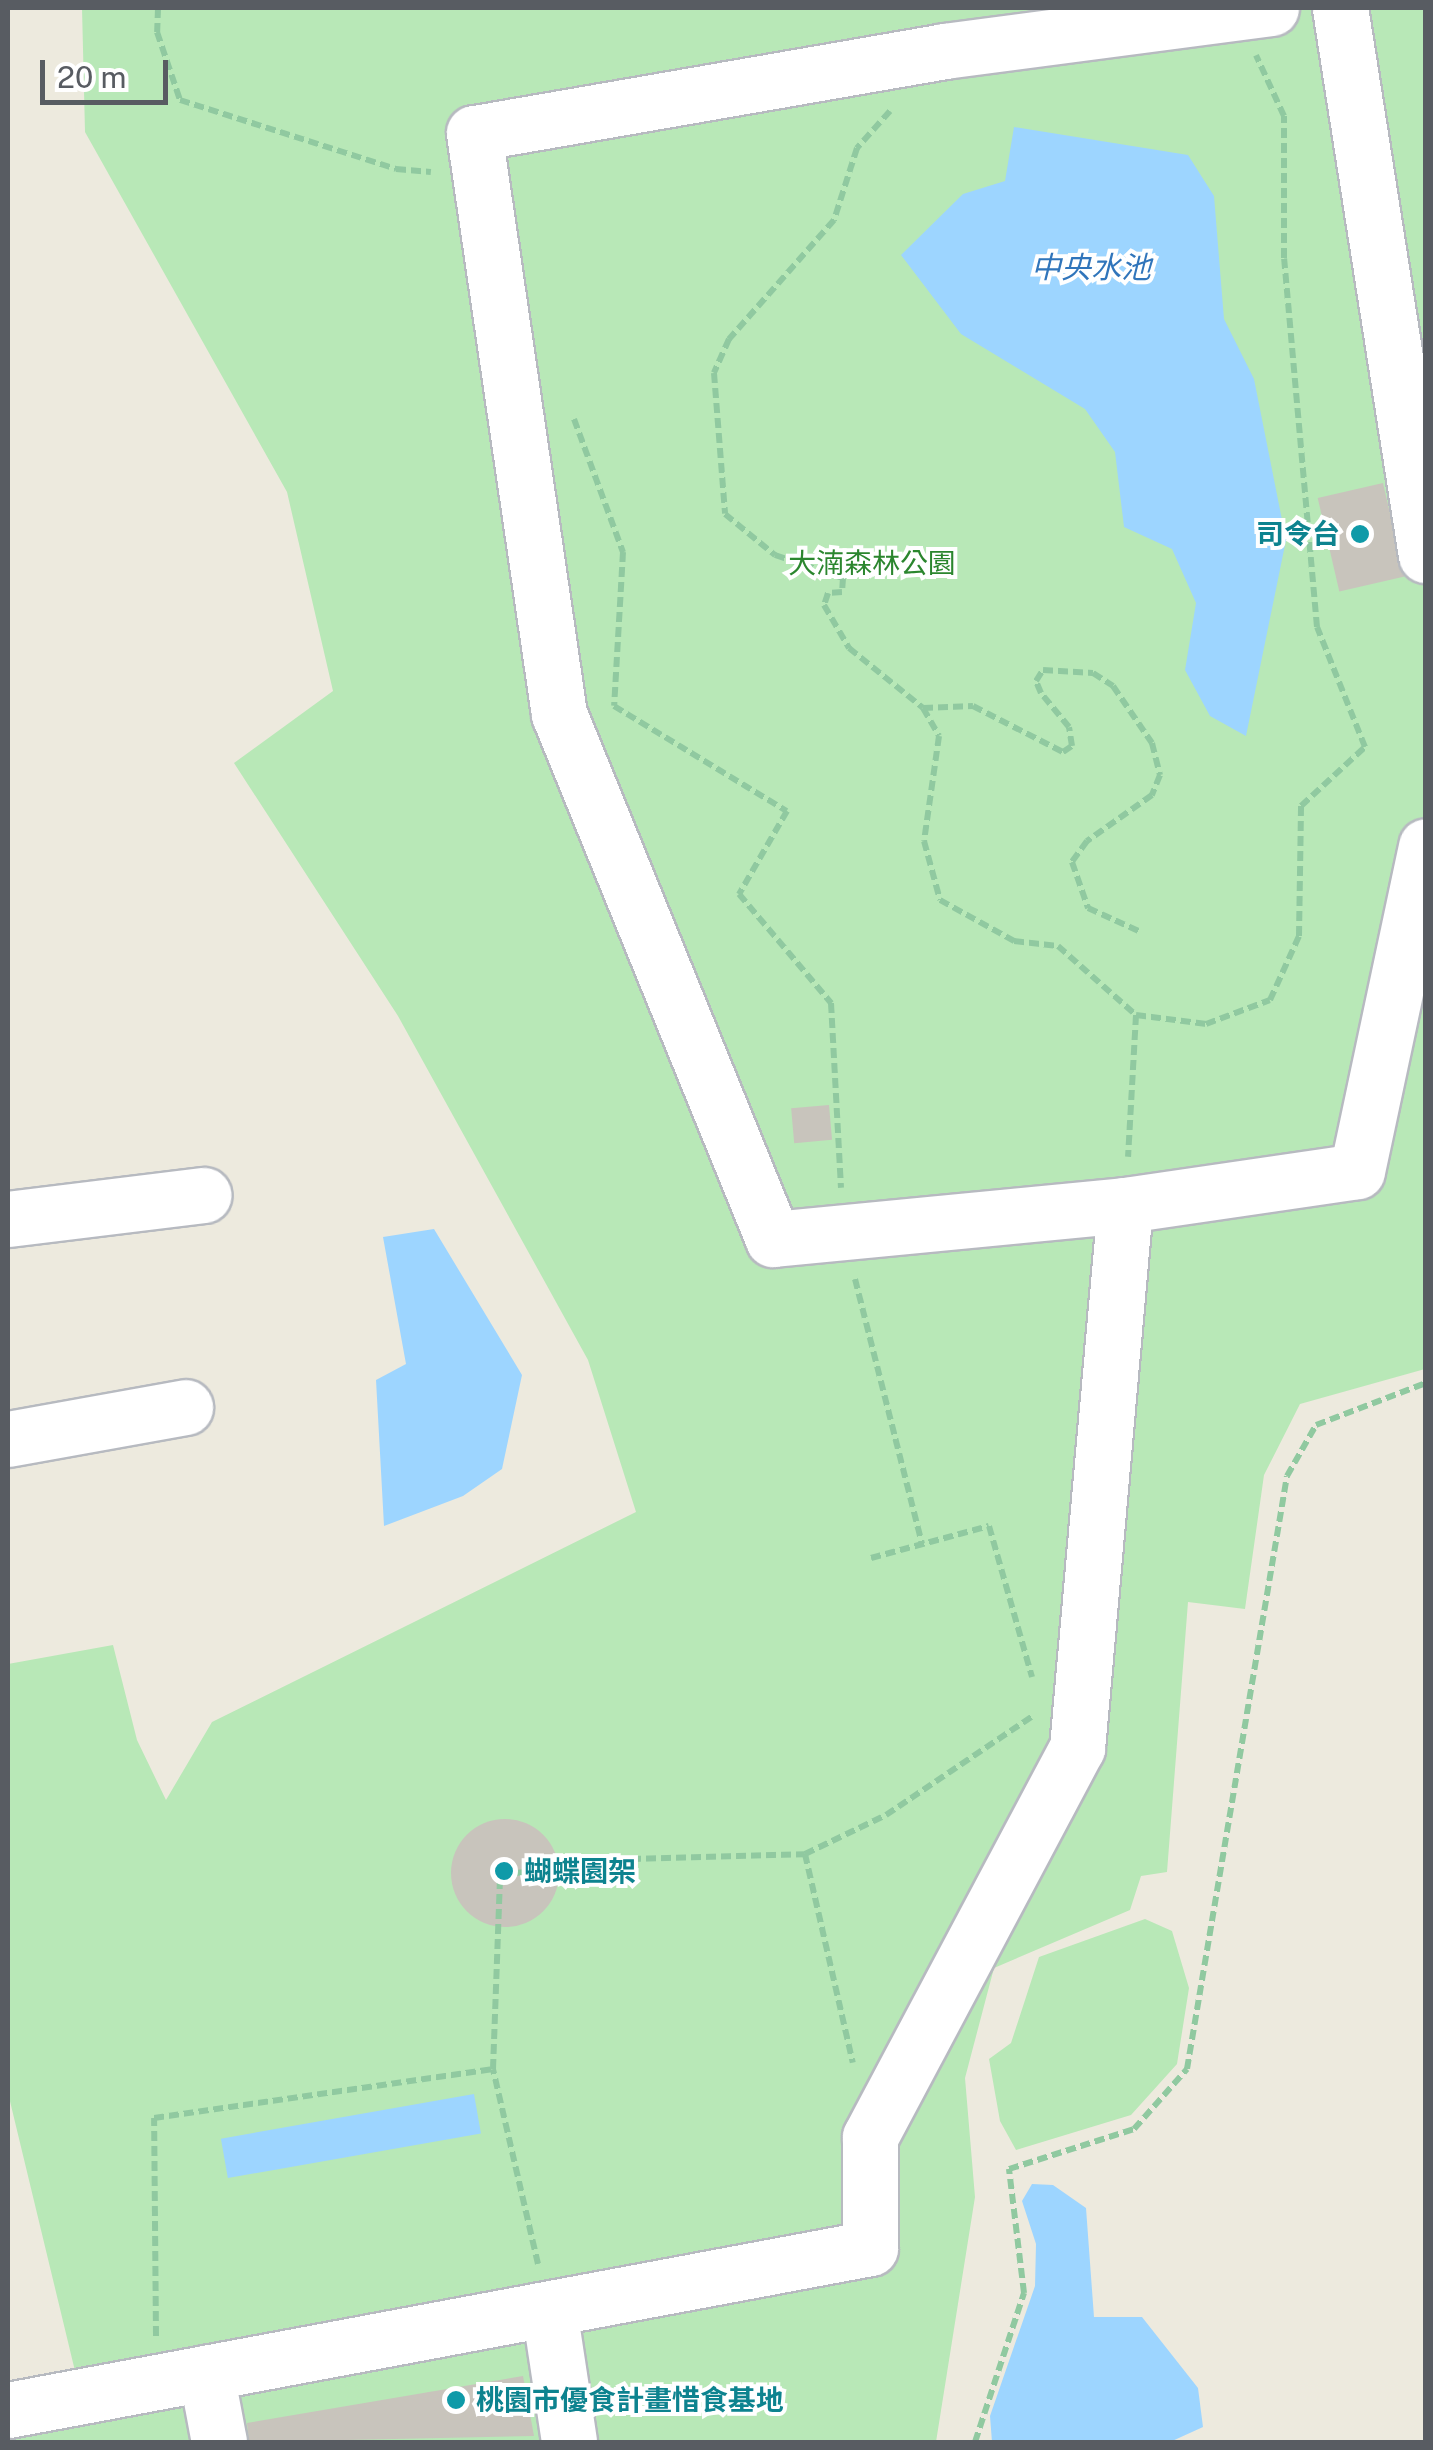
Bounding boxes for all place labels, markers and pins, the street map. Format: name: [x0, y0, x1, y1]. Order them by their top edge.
place label: 司令台: [1256, 517, 1340, 551]
marker: 司令台: [1349, 523, 1371, 545]
place label: 蝴蝶園架: [524, 1854, 636, 1888]
marker: 蝴蝶園架: [493, 1860, 515, 1882]
place label: 桃園市優食計畫惜食基地: [476, 2383, 784, 2417]
marker: 桃園市優食計畫惜食基地: [445, 2389, 467, 2411]

